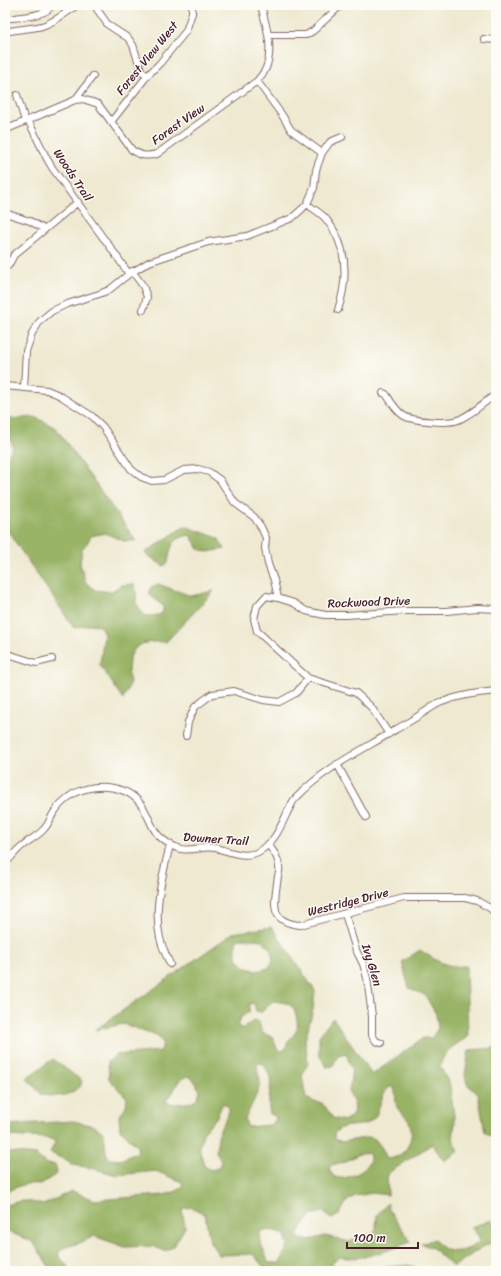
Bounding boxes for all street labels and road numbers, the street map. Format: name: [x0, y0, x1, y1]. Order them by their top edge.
street label: Forest View West: [110, 15, 185, 100]
street label: Forest View: [147, 97, 210, 151]
street label: Woods Trail: [47, 144, 99, 206]
street label: Rockwood Drive: [327, 590, 411, 614]
street label: Downer Trail: [183, 826, 250, 852]
street label: Westridge Drive: [305, 881, 391, 923]
street label: Ivy Glen: [355, 940, 389, 989]

